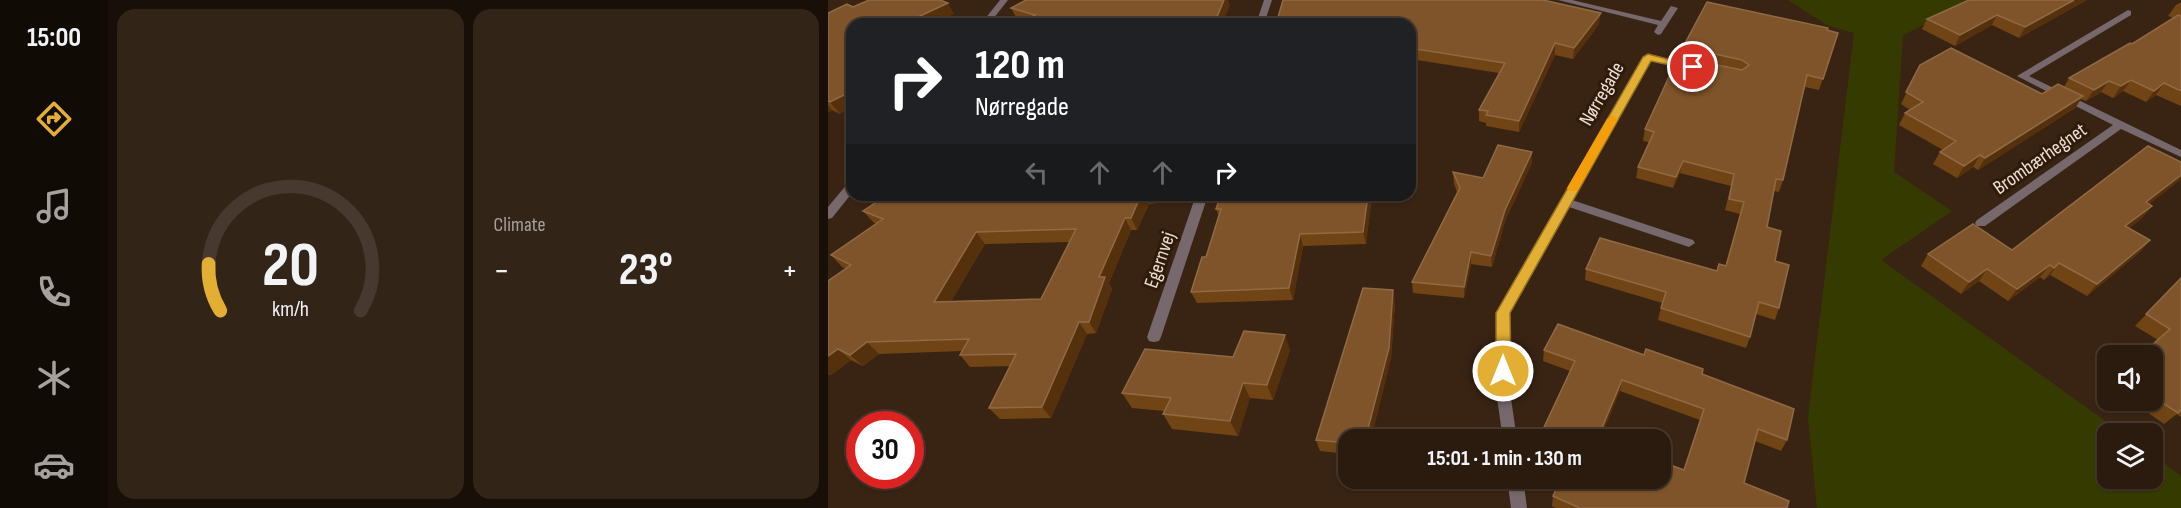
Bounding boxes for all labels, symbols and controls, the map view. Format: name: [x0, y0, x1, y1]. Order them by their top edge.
text: 15:00: [27, 22, 81, 54]
text: 120 m: [975, 40, 1065, 91]
pin: [1667, 41, 1718, 92]
icon: right: [876, 42, 954, 120]
icon: arrive: [1676, 50, 1709, 83]
street label: Nørregade: [1574, 58, 1630, 130]
text: Nørregade: [975, 91, 1069, 123]
icon: directions: [33, 98, 75, 140]
street label: Brombærhegnet: [1989, 118, 2091, 200]
icon: left: [1020, 156, 1053, 189]
icon: ahead: [1083, 156, 1116, 189]
icon: ahead: [1146, 156, 1179, 189]
icon: right: [1209, 156, 1242, 189]
icon: music: [33, 185, 75, 227]
text: Climate: [494, 213, 546, 237]
text: 20: [262, 229, 319, 304]
street label: Egernvej: [1139, 229, 1181, 291]
text: 23°: [619, 243, 673, 298]
text: −: [494, 251, 510, 291]
text: +: [782, 251, 798, 291]
icon: phone: [33, 271, 75, 313]
text: km/h: [272, 297, 309, 322]
position arrow: [1471, 339, 1535, 403]
map controls: [2097, 345, 2163, 489]
button: sound: [2097, 345, 2163, 411]
icon: climate: [33, 357, 75, 399]
speed limit sign: 30: [846, 411, 924, 489]
button: layers: [2097, 423, 2163, 489]
icon: car: [33, 444, 75, 486]
text: 15:01 · 1 min · 130 m: [1427, 445, 1582, 472]

